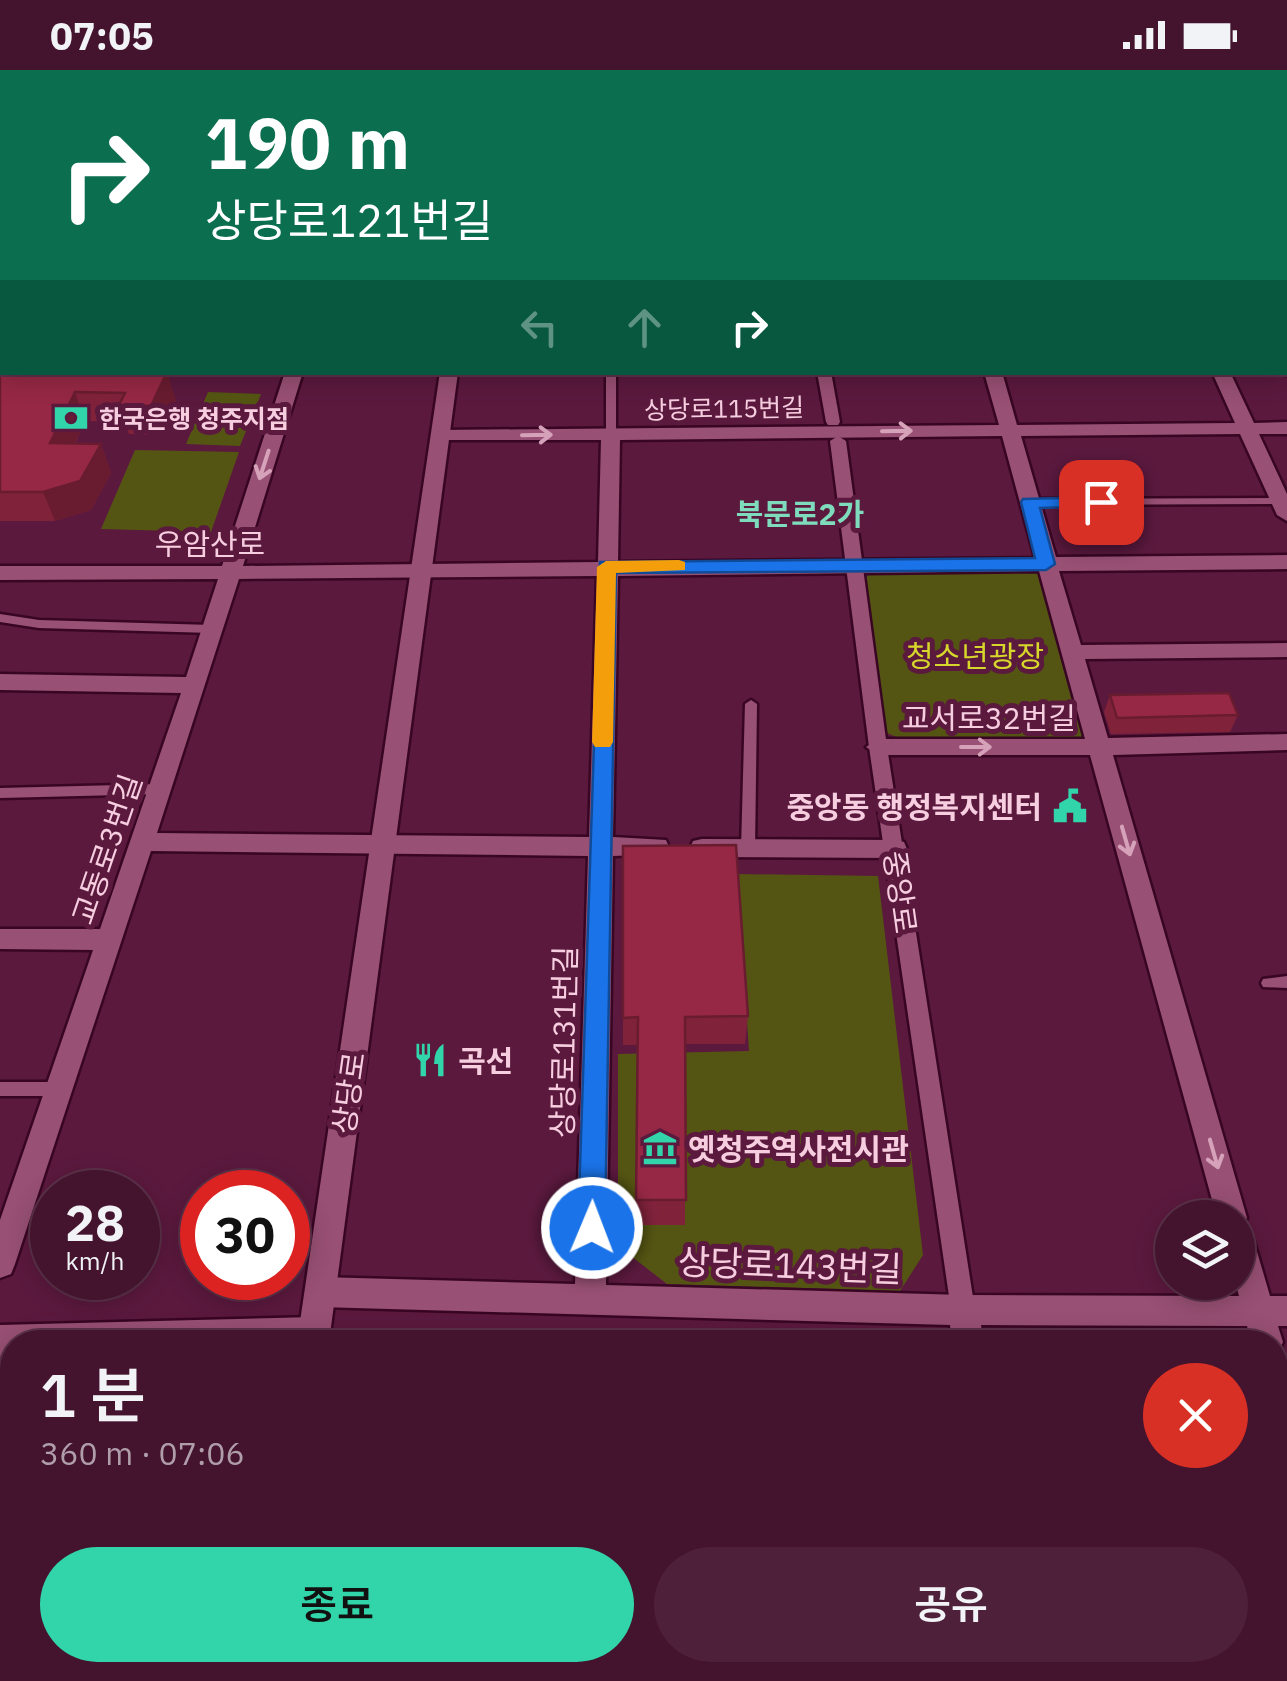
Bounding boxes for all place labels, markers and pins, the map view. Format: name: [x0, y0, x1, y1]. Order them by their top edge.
bank icon: 한국은행 청주지점: [52, 399, 90, 437]
place label: 한국은행 청주지점: [99, 402, 289, 435]
pin: [1059, 460, 1144, 545]
place label: 중앙동 행정복지센터: [787, 787, 1042, 826]
public building icon: 중앙동 행정복지센터: [1051, 787, 1089, 825]
restaurant icon: 곡선: [411, 1041, 449, 1079]
place label: 곡선: [458, 1041, 513, 1080]
museum icon: 옛청주역사전시관: [641, 1129, 679, 1167]
place label: 옛청주역사전시관: [688, 1129, 909, 1168]

